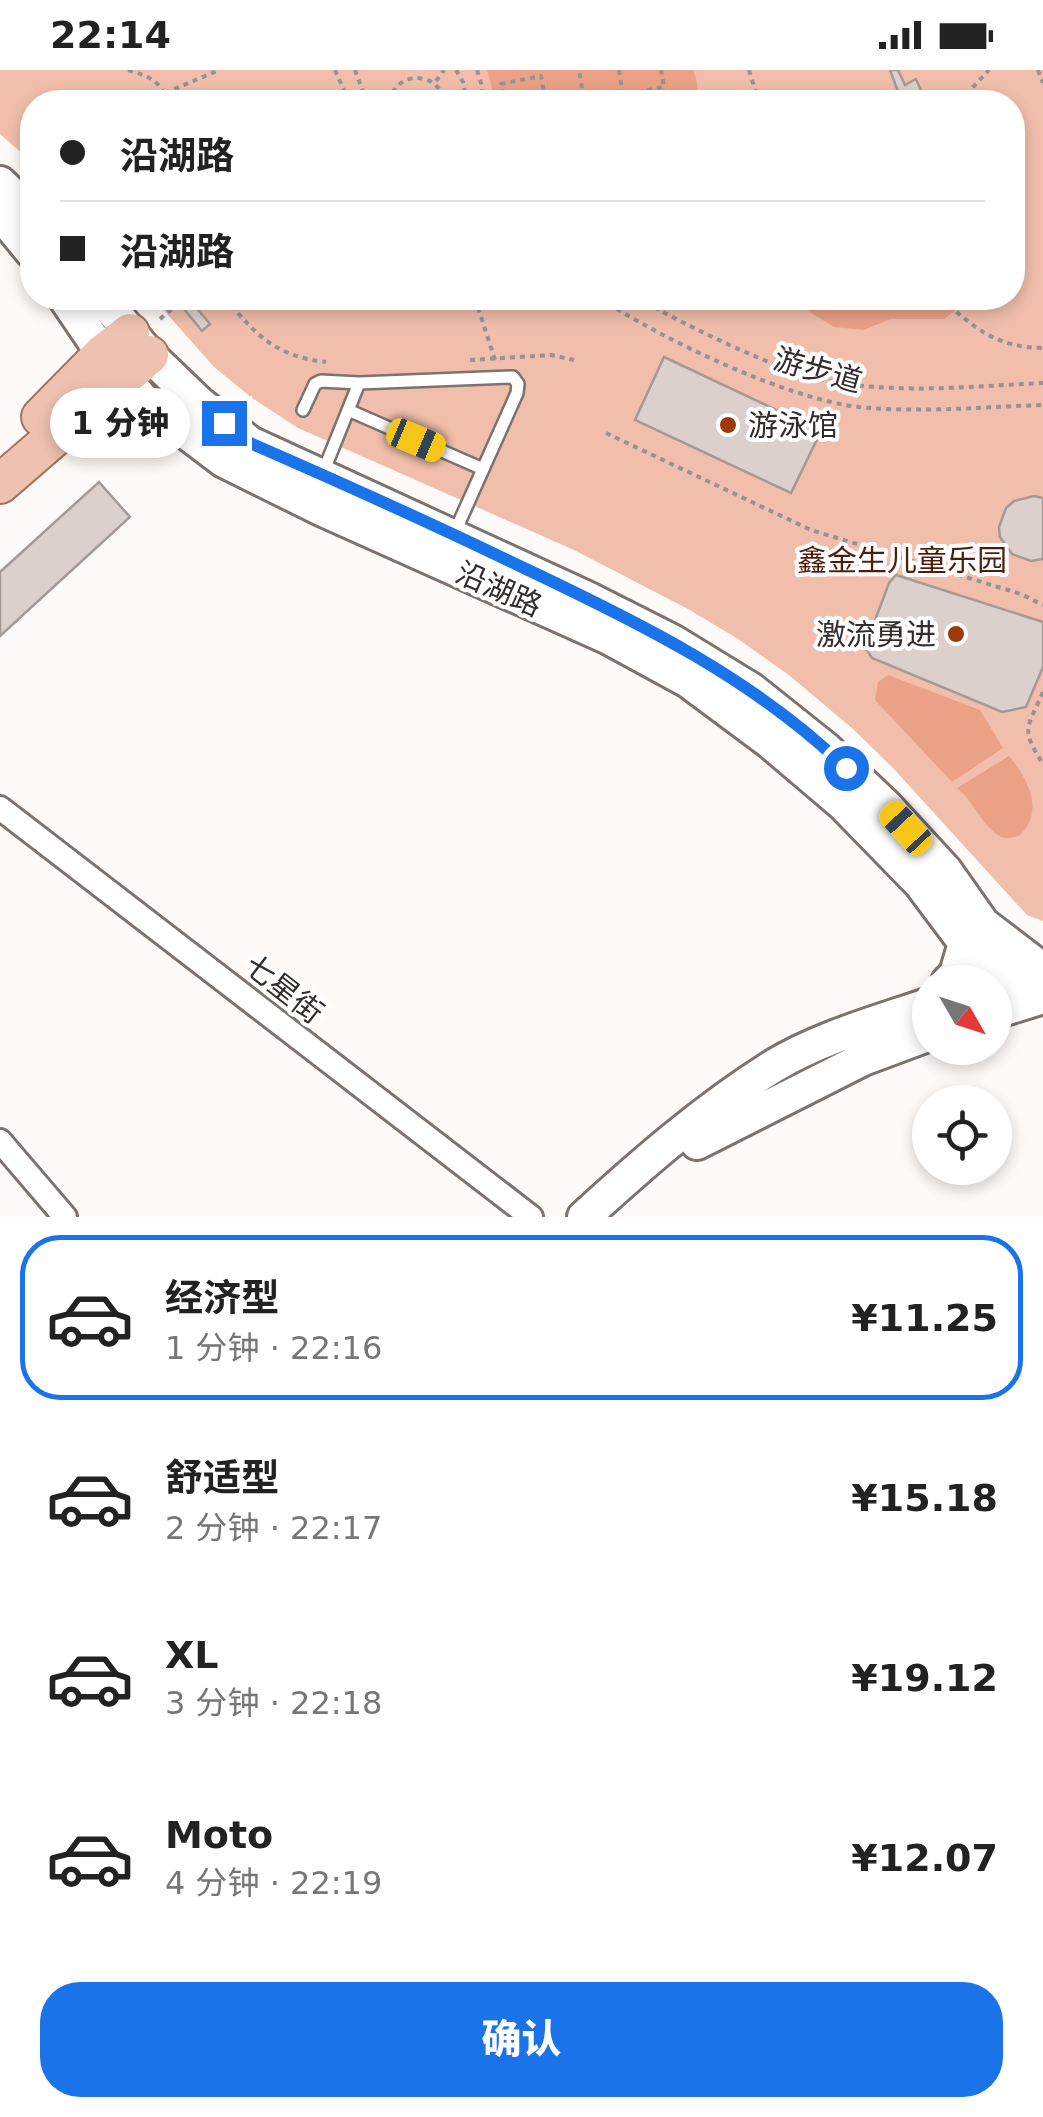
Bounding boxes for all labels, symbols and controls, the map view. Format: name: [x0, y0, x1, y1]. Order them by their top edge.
text: 22:14: [50, 13, 171, 57]
text: 沿湖路: [120, 134, 234, 178]
text: 沿湖路: [120, 230, 234, 274]
street label: 游步道: [770, 341, 866, 399]
callout: 1 分钟: [49, 388, 189, 458]
route end: [202, 401, 247, 446]
text: 1 分钟: [71, 404, 169, 442]
place label: 游泳馆: [748, 408, 838, 443]
car: [383, 414, 449, 466]
marker: 游泳馆: [717, 414, 739, 436]
park label: 鑫金生儿童乐园: [797, 543, 1007, 578]
street label: 沿湖路: [451, 555, 547, 623]
place label: 激流勇进: [816, 617, 936, 652]
marker: 激流勇进: [945, 623, 967, 645]
route start: [824, 746, 869, 791]
car: [875, 796, 937, 860]
street label: 七星街: [238, 948, 330, 1030]
north arrow: [912, 965, 1012, 1065]
map controls: [912, 965, 1012, 1185]
button: locate: [912, 1085, 1012, 1185]
icon: car: [45, 1273, 135, 1363]
text: 经济型: [165, 1276, 279, 1320]
text: ¥11.25: [851, 1296, 998, 1340]
text: 1 分钟 · 22:16: [165, 1329, 382, 1367]
icon: car: [45, 1453, 135, 1543]
text: 舒适型: [165, 1456, 279, 1500]
text: ¥15.18: [851, 1476, 998, 1520]
text: 2 分钟 · 22:17: [165, 1509, 382, 1547]
icon: car: [45, 1633, 135, 1723]
text: XL: [165, 1633, 219, 1677]
text: ¥19.12: [851, 1656, 998, 1700]
text: 3 分钟 · 22:18: [165, 1684, 382, 1722]
icon: car: [45, 1813, 135, 1903]
text: Moto: [165, 1813, 273, 1857]
text: ¥12.07: [851, 1836, 998, 1880]
text: 4 分钟 · 22:19: [165, 1864, 382, 1902]
button: 确认: [40, 1982, 1003, 2097]

